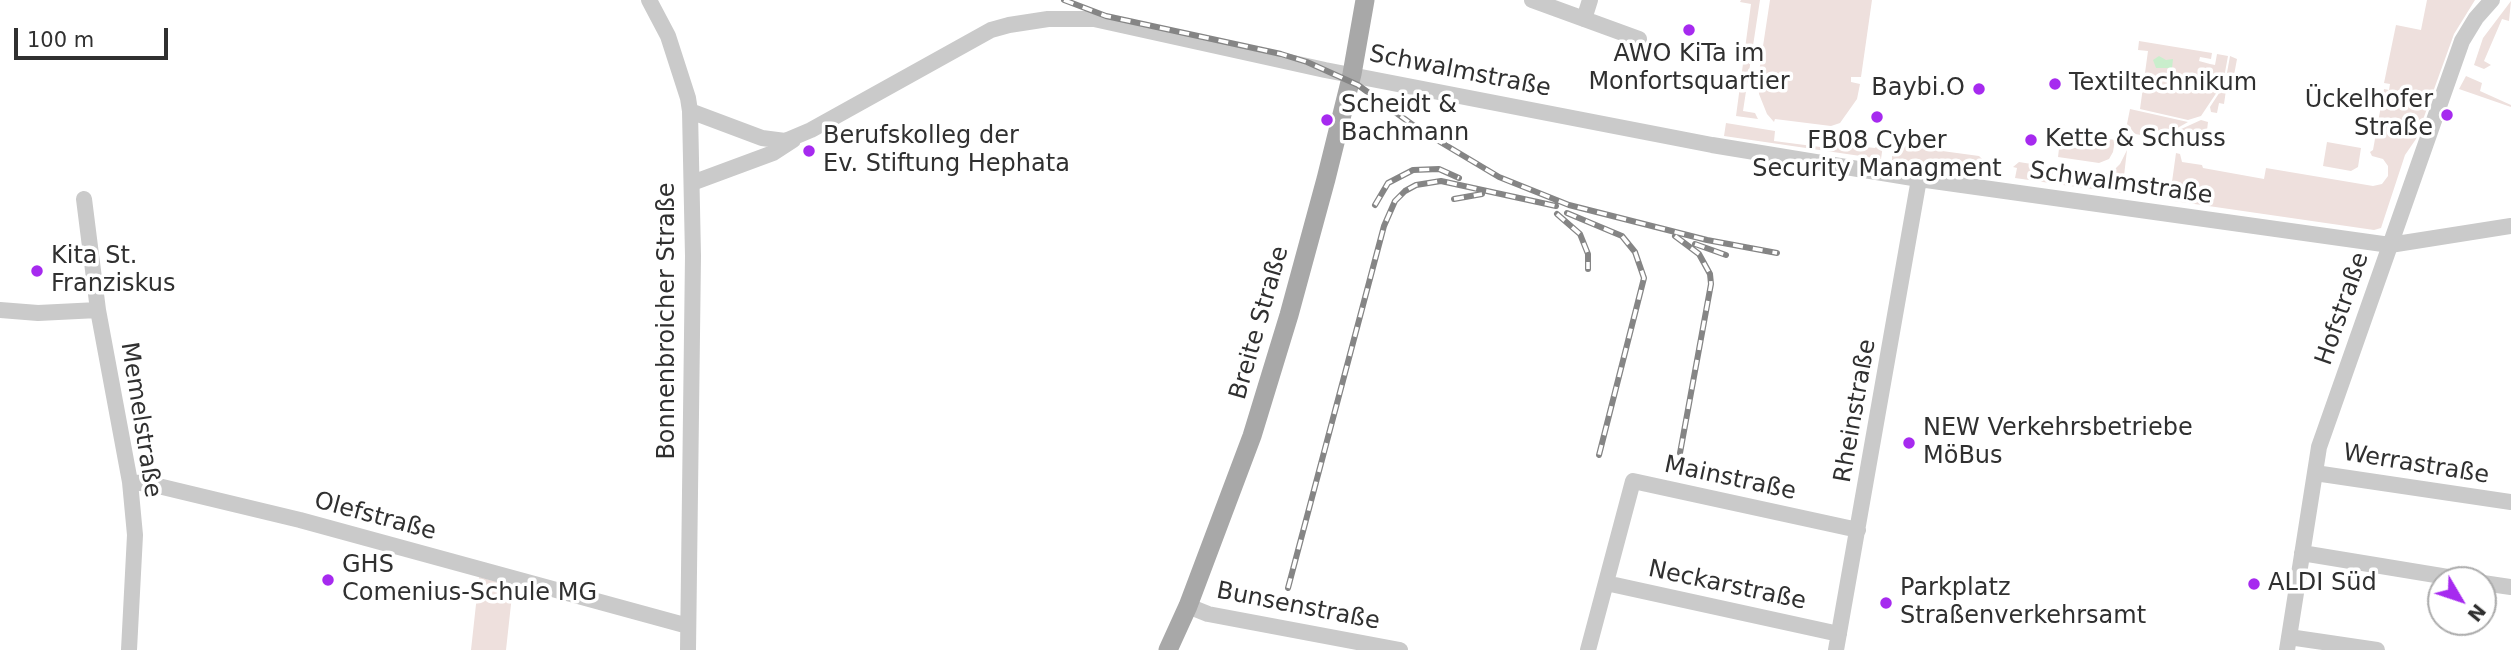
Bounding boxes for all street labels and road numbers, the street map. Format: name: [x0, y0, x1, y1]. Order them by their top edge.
street label: Schwalmstraße: [1367, 40, 1553, 104]
street label: Schwalmstraße: [2028, 157, 2214, 211]
street label: Bonnenbroicher Straße: [654, 182, 682, 460]
street label: Breite Straße: [1224, 243, 1296, 403]
street label: Hofstraße: [2310, 249, 2376, 369]
street label: Rheinstraße: [1829, 337, 1883, 485]
street label: Memelstraße: [114, 340, 166, 500]
street label: Werrastraße: [2341, 439, 2491, 491]
street label: Mainstraße: [1662, 451, 1798, 507]
street label: Olefstraße: [311, 487, 439, 547]
street label: Neckarstraße: [1646, 555, 1808, 617]
street label: Bunsenstraße: [1214, 577, 1382, 637]

